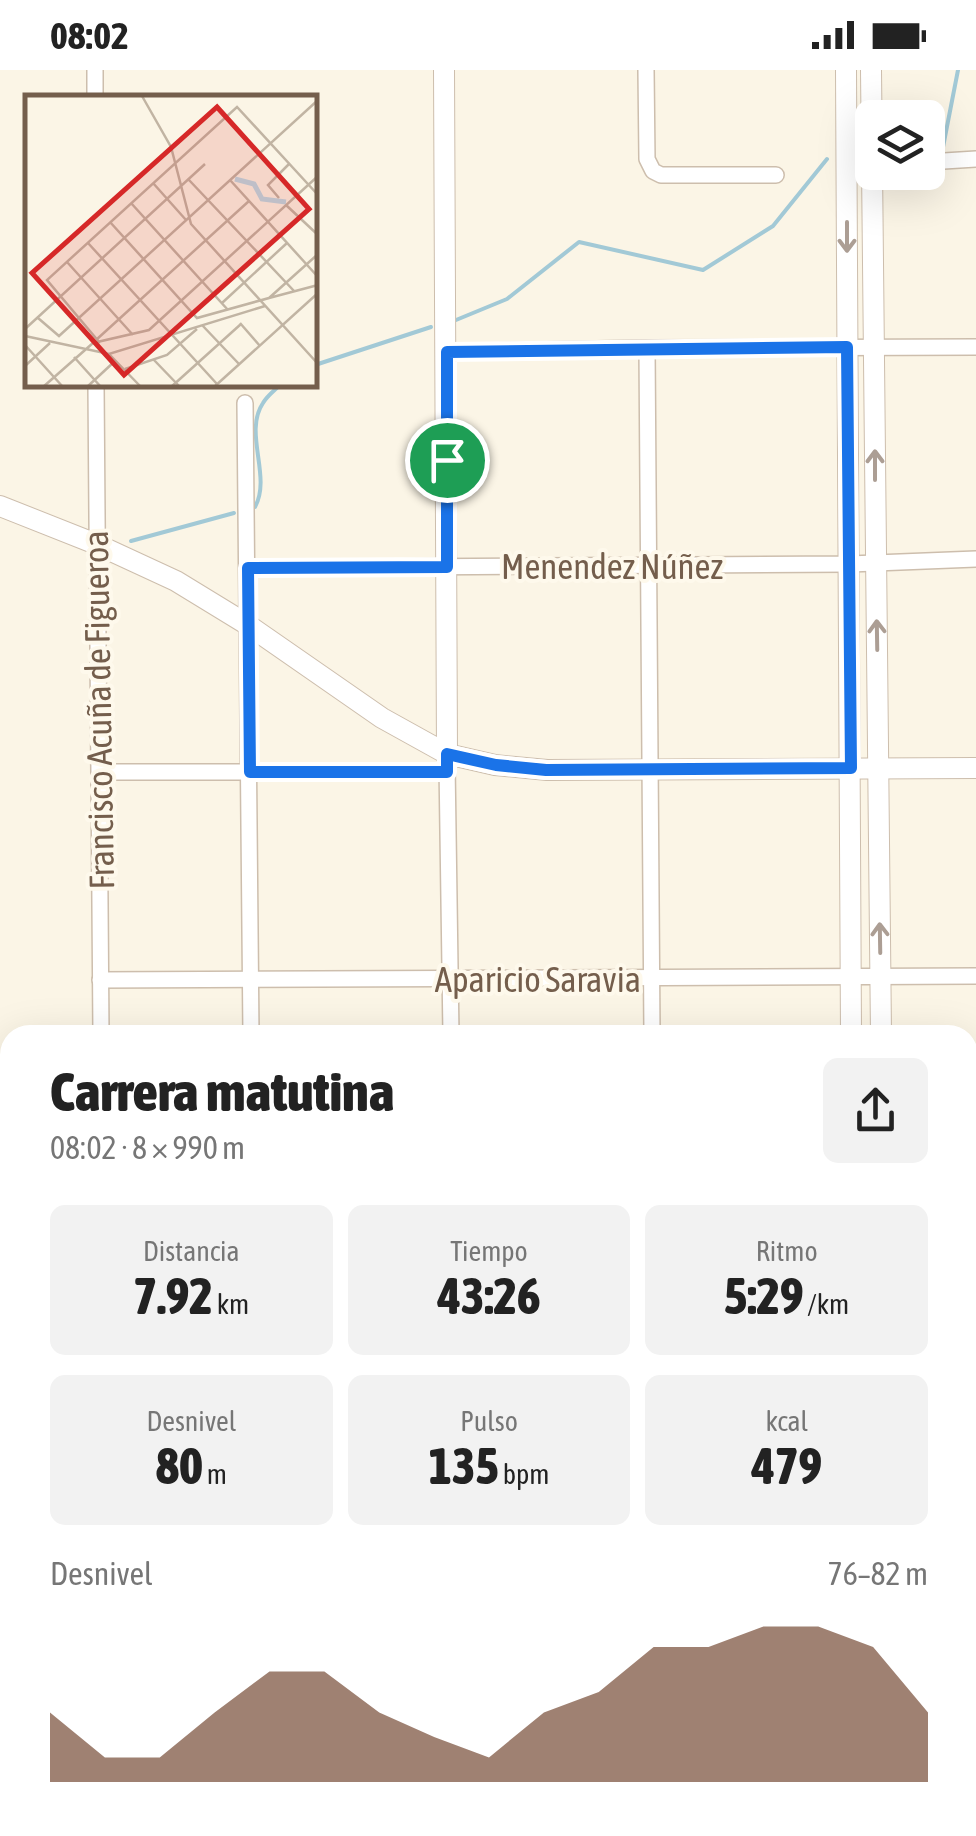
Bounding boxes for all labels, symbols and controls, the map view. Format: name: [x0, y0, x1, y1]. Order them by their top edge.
text: 08:02: [50, 14, 129, 57]
inset map: [25, 95, 318, 388]
map controls: [855, 100, 945, 190]
button: layers: [855, 100, 945, 190]
one-way arrow: [838, 220, 856, 253]
pin: [405, 418, 490, 503]
icon: arrive: [420, 433, 475, 488]
one-way arrow: [866, 449, 884, 482]
street label: Francisco Acuña de Figueroa: [75, 530, 121, 890]
street label: Menendez Núñez: [501, 546, 723, 586]
one-way arrow: [868, 620, 887, 652]
one-way arrow: [871, 922, 890, 954]
street label: Aparicio Saravia: [435, 959, 641, 999]
button: share: [823, 1058, 928, 1163]
text: Carrera matutina: [50, 1060, 394, 1123]
text: 08:02 · 8 × 990 m: [50, 1129, 245, 1166]
text: Distancia: [143, 1235, 240, 1267]
text: Tiempo: [450, 1235, 528, 1267]
text: Ritmo: [756, 1235, 818, 1267]
text: 7.92: [133, 1267, 213, 1325]
text: 43:26: [438, 1267, 540, 1325]
text: 5:29: [724, 1267, 803, 1325]
text: km: [213, 1288, 249, 1320]
text: /km: [803, 1288, 849, 1320]
text: Desnivel: [146, 1405, 236, 1437]
text: Pulso: [460, 1405, 518, 1437]
text: kcal: [765, 1405, 808, 1437]
text: 80: [156, 1437, 203, 1495]
text: 135: [428, 1437, 499, 1495]
text: 479: [751, 1437, 822, 1495]
text: m: [203, 1458, 227, 1490]
text: bpm: [499, 1458, 550, 1490]
text: Desnivel: [50, 1555, 153, 1592]
text: 76–82 m: [828, 1555, 928, 1592]

